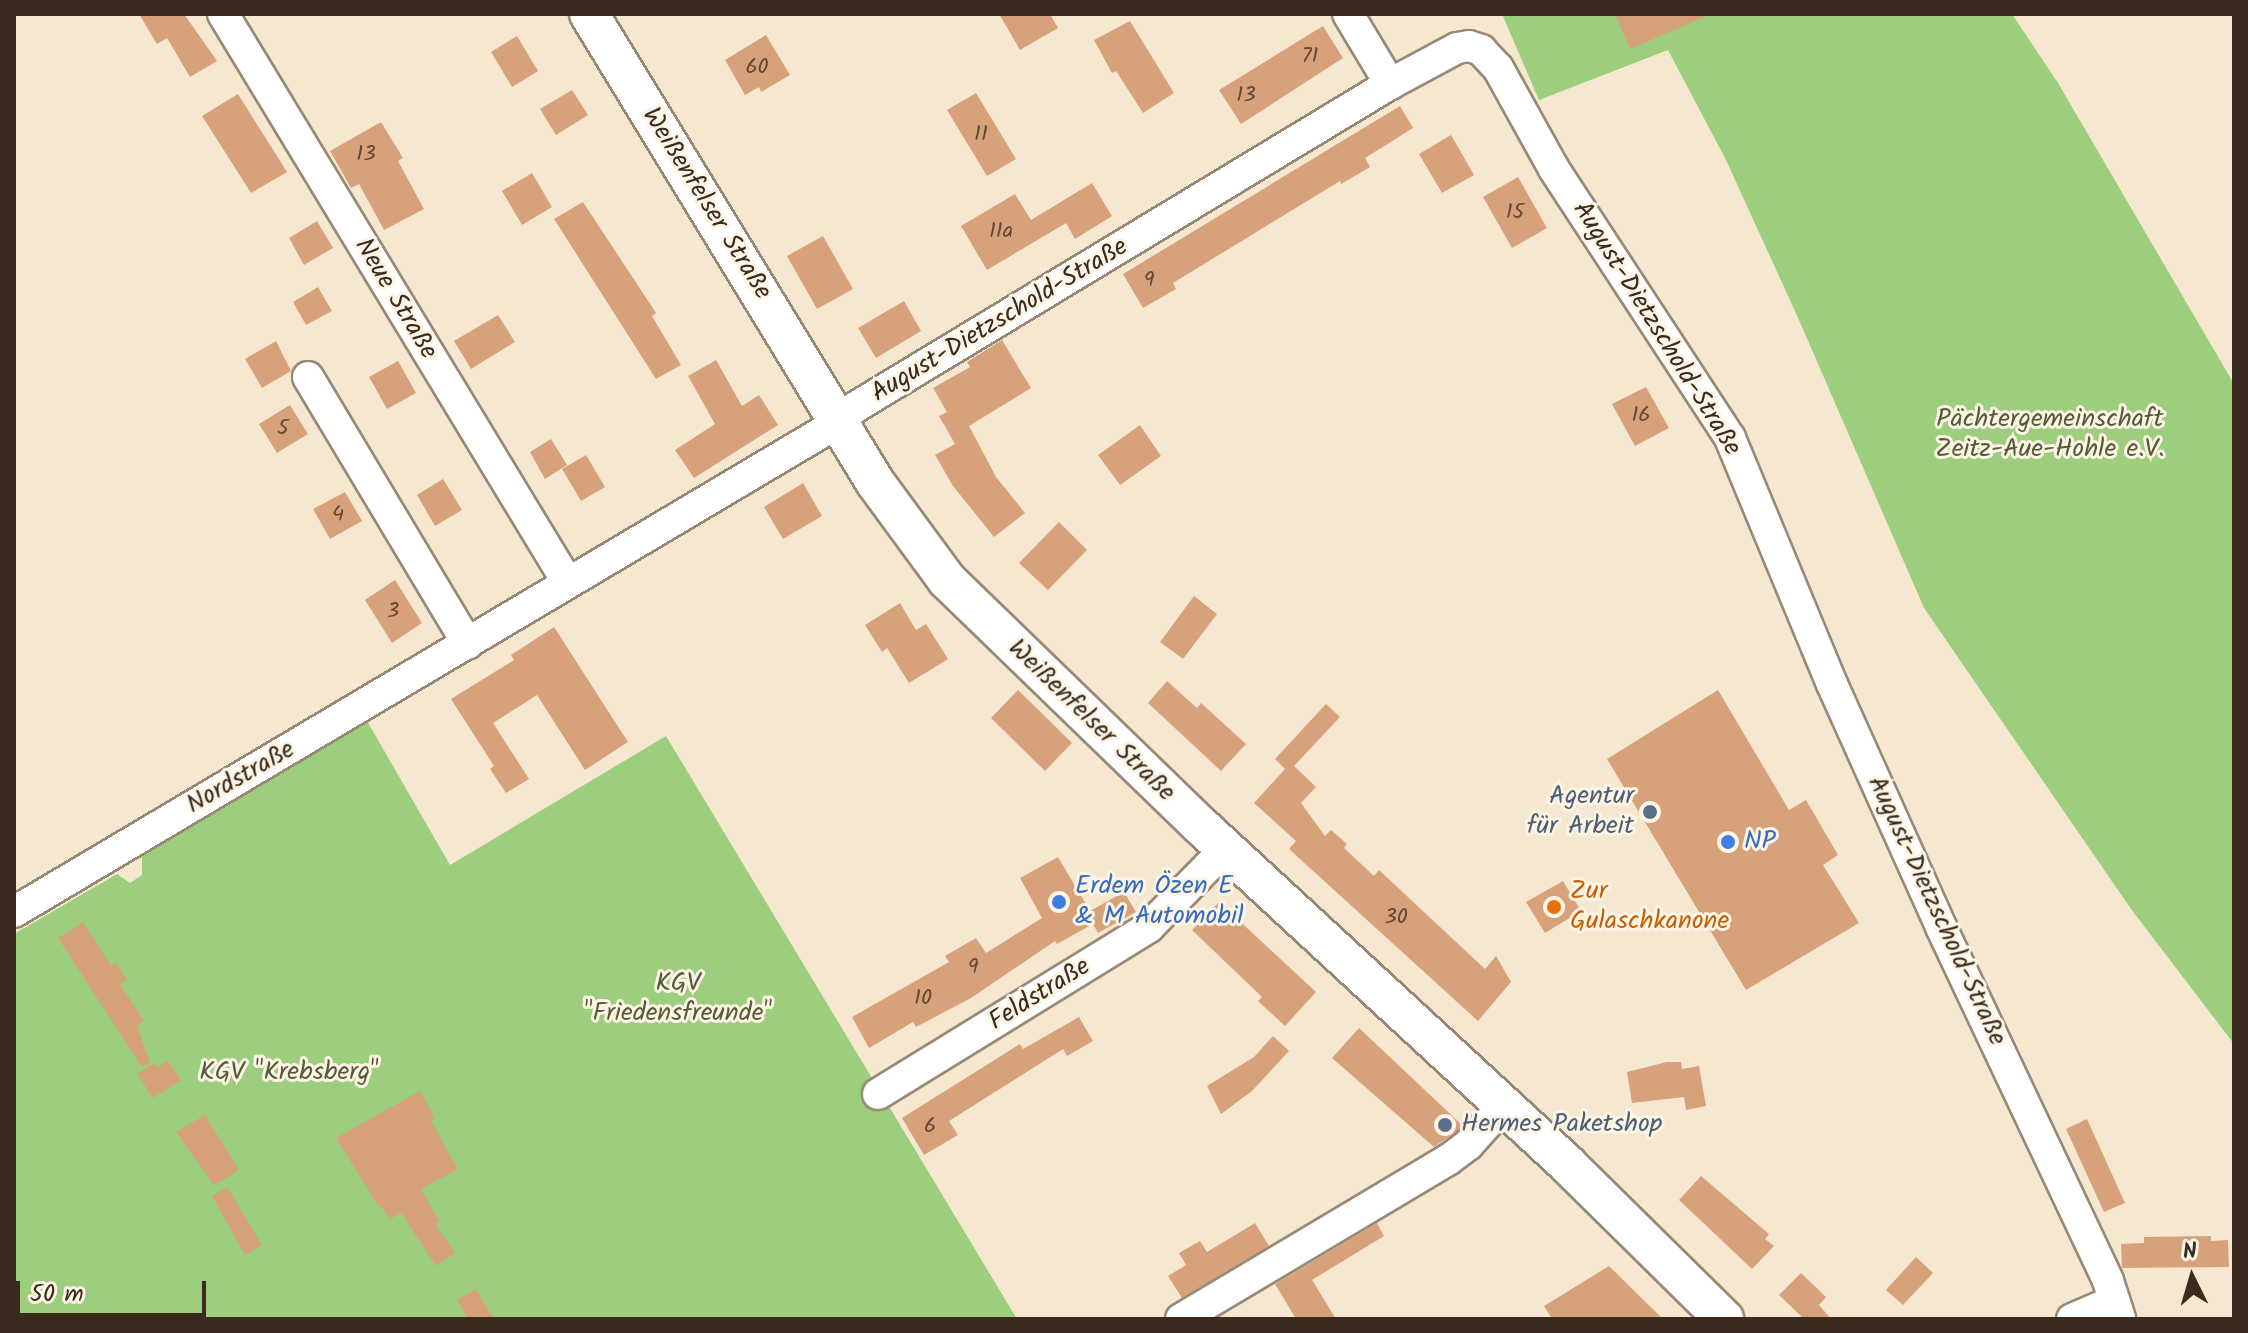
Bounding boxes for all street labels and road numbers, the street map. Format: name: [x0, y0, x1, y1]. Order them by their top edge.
street label: Weißenfelser Straße: [634, 102, 778, 306]
street label: August-Dietzschold-Straße: [1565, 196, 1747, 462]
street label: August-Dietzschold-Straße: [866, 232, 1134, 410]
street label: Neue Straße: [347, 233, 443, 365]
street label: Weißenfelser Straße: [1001, 633, 1181, 809]
street label: Nordstraße: [181, 735, 301, 821]
street label: August-Dietzschold-Straße: [1860, 771, 2012, 1051]
street label: Feldstraße: [984, 952, 1096, 1038]

